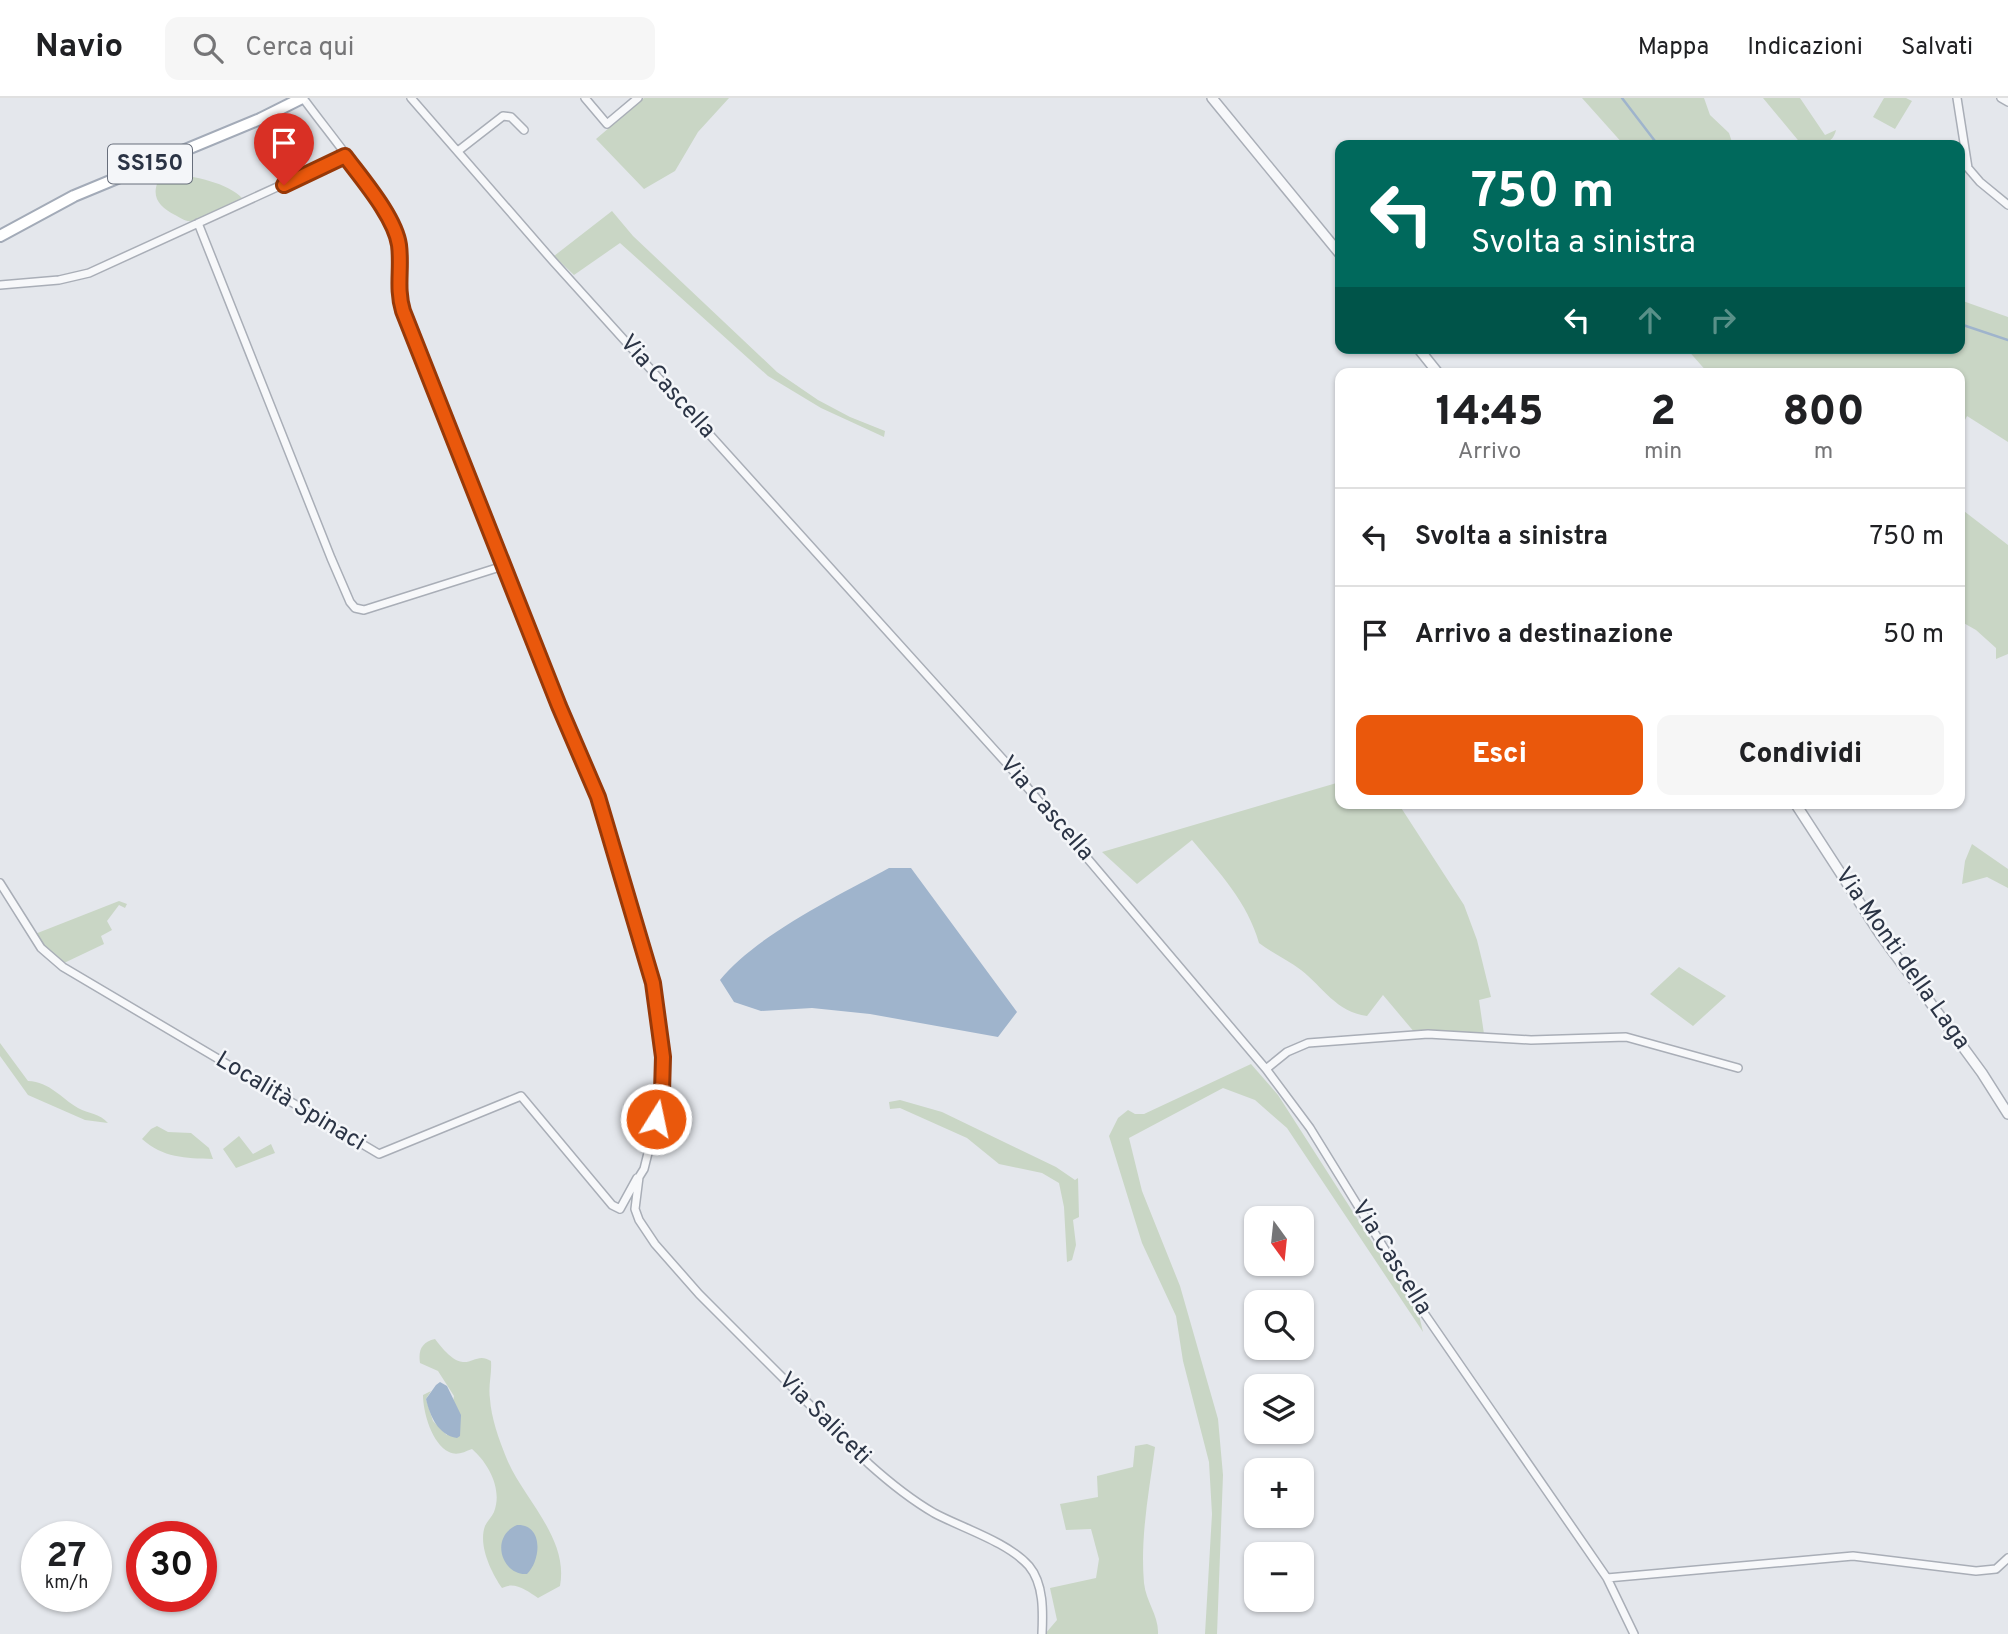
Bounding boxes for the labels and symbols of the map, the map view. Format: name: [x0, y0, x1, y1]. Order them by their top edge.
pin: [254, 113, 314, 185]
road number: SS150: [108, 144, 192, 184]
street label: Via Cascella: [613, 329, 721, 445]
street label: Via Cascella: [992, 750, 1100, 868]
street label: Via Monti della Laga: [1828, 862, 1976, 1056]
street label: Località Spinaci: [209, 1045, 371, 1159]
position arrow: [619, 1082, 693, 1156]
street label: Via Cascella: [1344, 1195, 1438, 1321]
north arrow: [1244, 1206, 1314, 1276]
street label: Via Saliceti: [771, 1366, 877, 1472]
speed limit sign: 30: [126, 1521, 217, 1612]

